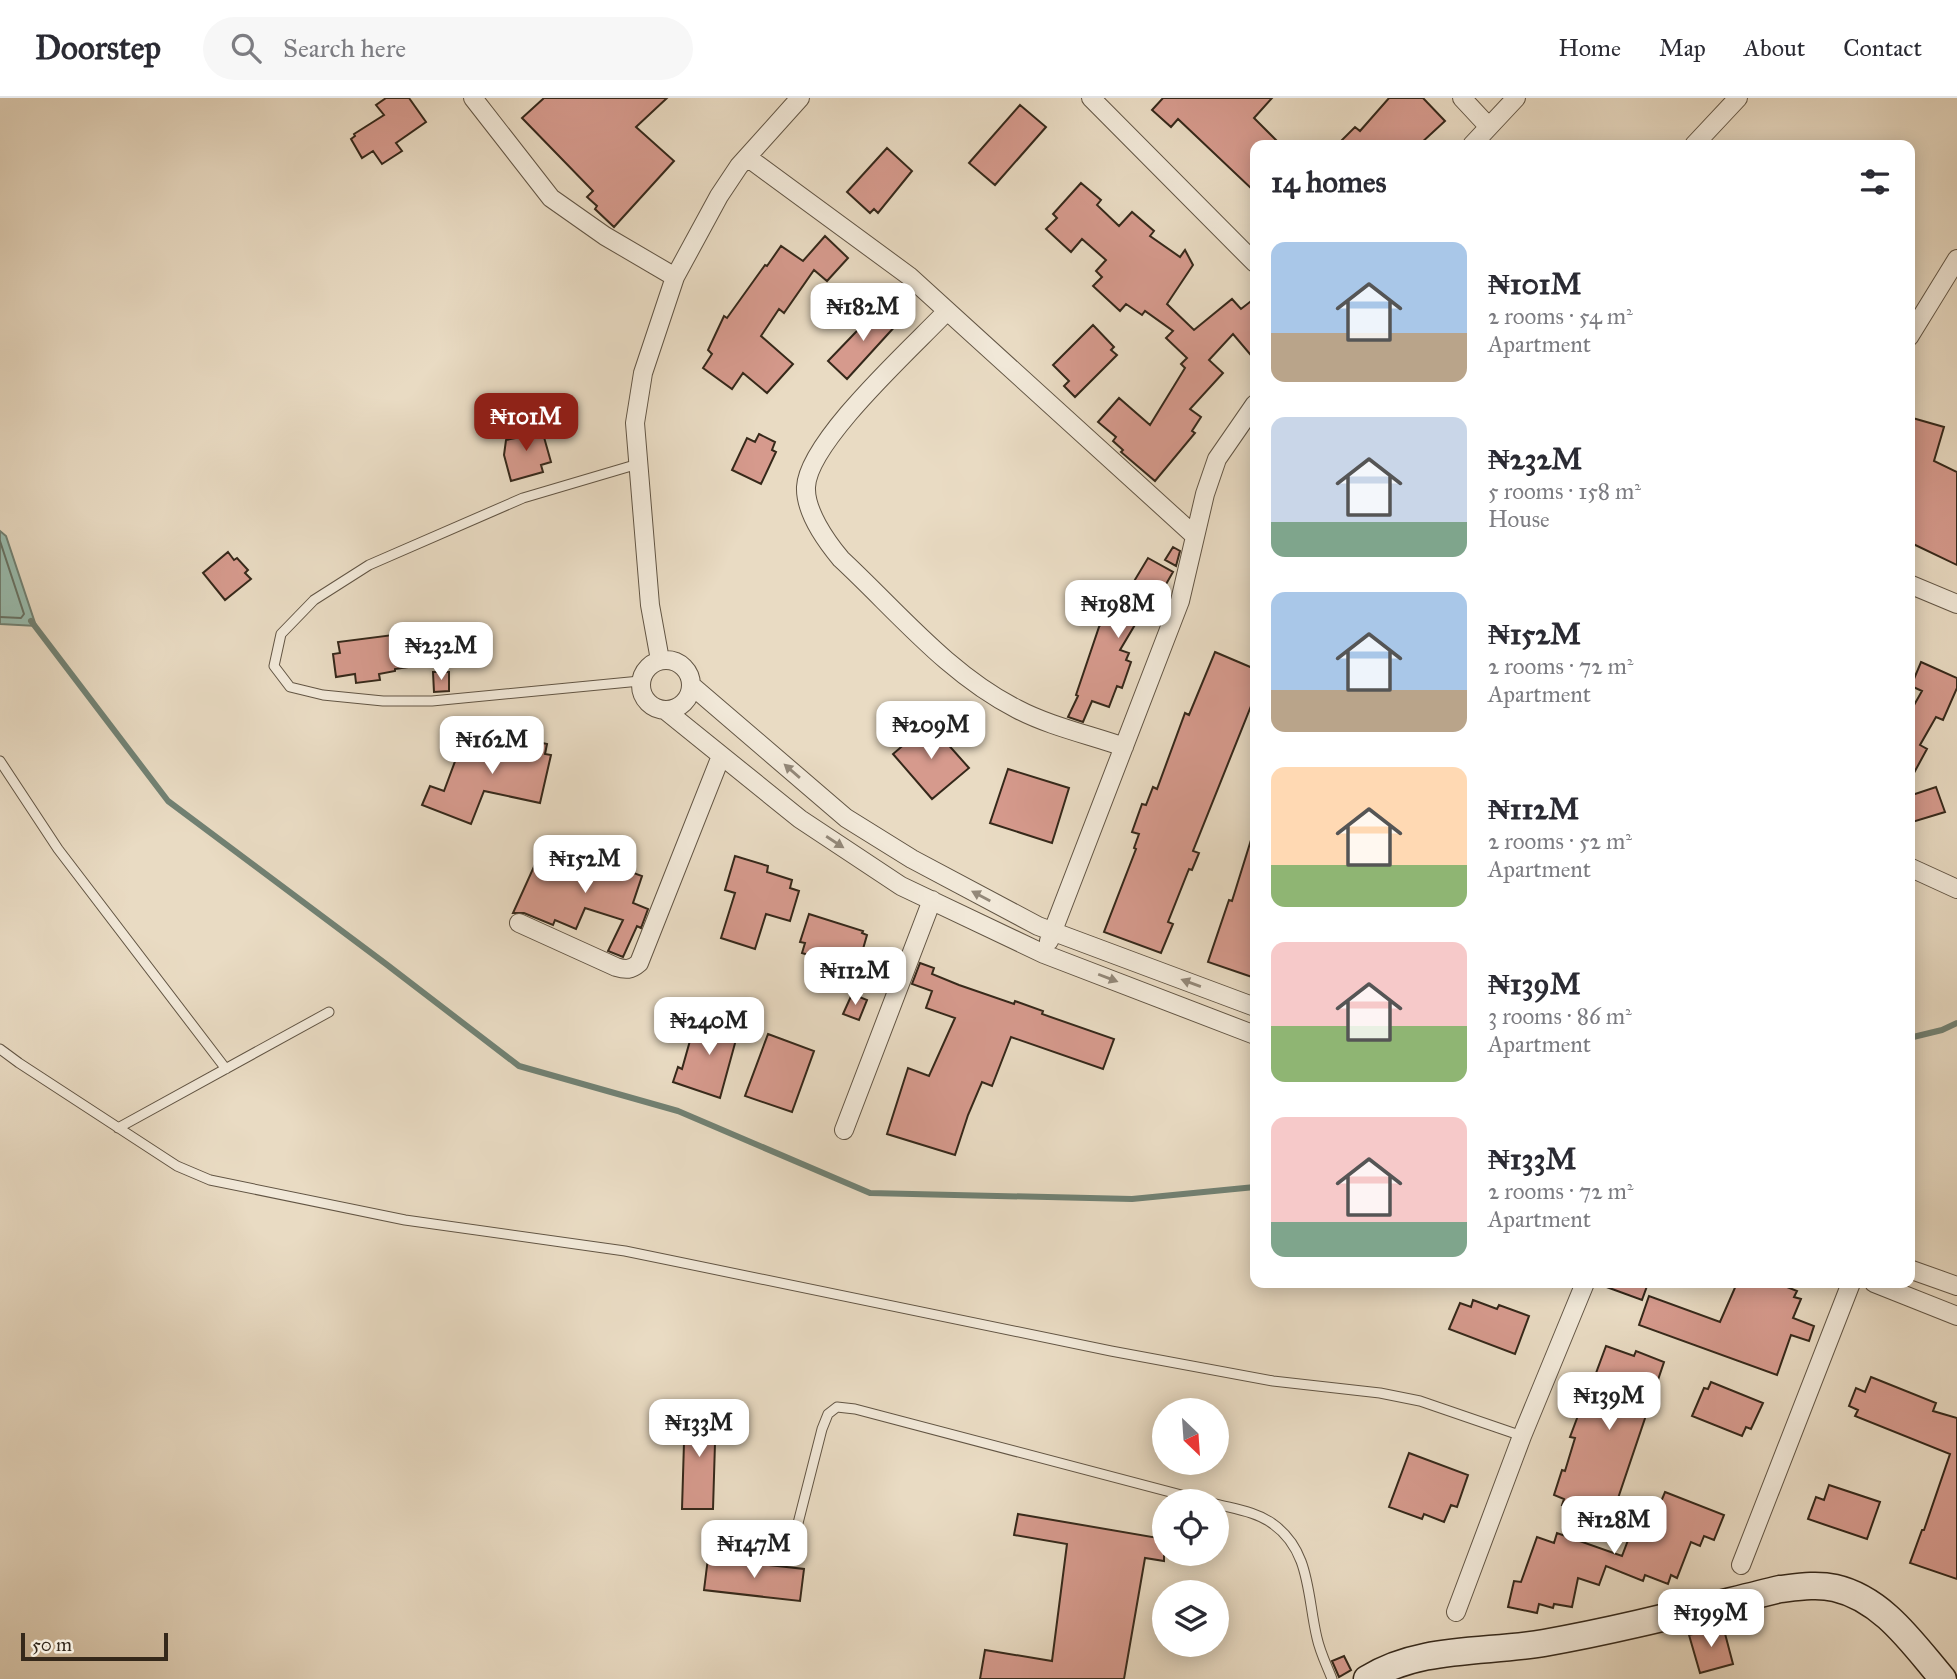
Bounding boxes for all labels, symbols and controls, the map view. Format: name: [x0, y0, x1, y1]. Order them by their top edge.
search box: [203, 17, 693, 80]
text: Doorstep: [35, 28, 161, 68]
icon: search: [227, 29, 265, 67]
text: Search here: [283, 32, 406, 64]
text: Home: [1558, 33, 1621, 63]
text: Map: [1659, 33, 1706, 63]
text: About: [1744, 33, 1805, 63]
text: Contact: [1843, 33, 1922, 63]
icon: filters: [1856, 163, 1894, 201]
text: 14 homes: [1271, 164, 1386, 200]
text: ₦101M: [1488, 266, 1581, 302]
icon: home: [1327, 270, 1411, 354]
pin: ₦182M: [814, 284, 912, 343]
text: ₦182M: [827, 292, 899, 320]
text: 2 rooms · 54 m²: [1488, 302, 1633, 330]
text: Apartment: [1488, 330, 1591, 358]
pin: ₦101M: [477, 394, 575, 453]
text: ₦101M: [490, 402, 562, 430]
text: ₦232M: [1488, 441, 1582, 477]
icon: home: [1327, 445, 1411, 529]
text: 5 rooms · 158 m²: [1488, 477, 1641, 505]
text: House: [1488, 505, 1550, 533]
pin: ₦198M: [1069, 580, 1167, 640]
text: ₦198M: [1081, 589, 1155, 617]
text: ₦152M: [1488, 616, 1581, 652]
icon: home: [1327, 620, 1411, 704]
pin: ₦232M: [392, 622, 490, 682]
text: ₦232M: [405, 631, 477, 659]
text: 2 rooms · 72 m²: [1488, 652, 1633, 680]
text: Apartment: [1488, 680, 1591, 708]
pin: ₦209M: [882, 702, 980, 761]
text: ₦209M: [892, 710, 970, 738]
pin: ₦162M: [443, 716, 541, 776]
text: ₦162M: [456, 725, 528, 753]
one-way arrow: [783, 764, 800, 779]
text: ₦112M: [1488, 791, 1579, 827]
icon: home: [1327, 795, 1411, 879]
text: 2 rooms · 52 m²: [1488, 827, 1632, 855]
one-way arrow: [826, 835, 844, 849]
pin: ₦152M: [536, 836, 634, 895]
text: ₦152M: [549, 844, 621, 872]
text: Apartment: [1488, 855, 1591, 883]
one-way arrow: [971, 890, 991, 901]
pin: ₦112M: [806, 948, 904, 1007]
text: ₦112M: [820, 956, 890, 984]
text: ₦139M: [1488, 966, 1581, 1002]
icon: home: [1327, 970, 1411, 1054]
one-way arrow: [1097, 973, 1118, 984]
one-way arrow: [1180, 977, 1201, 988]
pin: ₦240M: [660, 998, 758, 1057]
text: 3 rooms · 86 m²: [1488, 1002, 1632, 1030]
text: ₦240M: [670, 1006, 748, 1034]
text: Apartment: [1488, 1030, 1591, 1058]
text: ₦133M: [1488, 1141, 1576, 1177]
icon: home: [1327, 1145, 1411, 1229]
text: 2 rooms · 72 m²: [1488, 1177, 1633, 1205]
text: Apartment: [1488, 1205, 1591, 1233]
pin: ₦139M: [1560, 1372, 1658, 1432]
text: ₦139M: [1574, 1381, 1644, 1409]
north arrow: [1152, 1398, 1228, 1475]
map controls: [1152, 1398, 1229, 1657]
pin: ₦133M: [650, 1400, 748, 1459]
text: ₦133M: [665, 1408, 733, 1436]
button: locate: [1152, 1489, 1229, 1566]
pin: ₦128M: [1565, 1496, 1663, 1556]
text: ₦128M: [1578, 1505, 1650, 1533]
pin: ₦147M: [705, 1520, 803, 1580]
text: ₦147M: [717, 1529, 791, 1557]
button: layers: [1152, 1580, 1229, 1657]
pin: ₦199M: [1662, 1590, 1760, 1649]
text: ₦199M: [1674, 1598, 1748, 1626]
scale bar: [21, 1630, 168, 1662]
text: 50 m: [32, 1633, 72, 1656]

